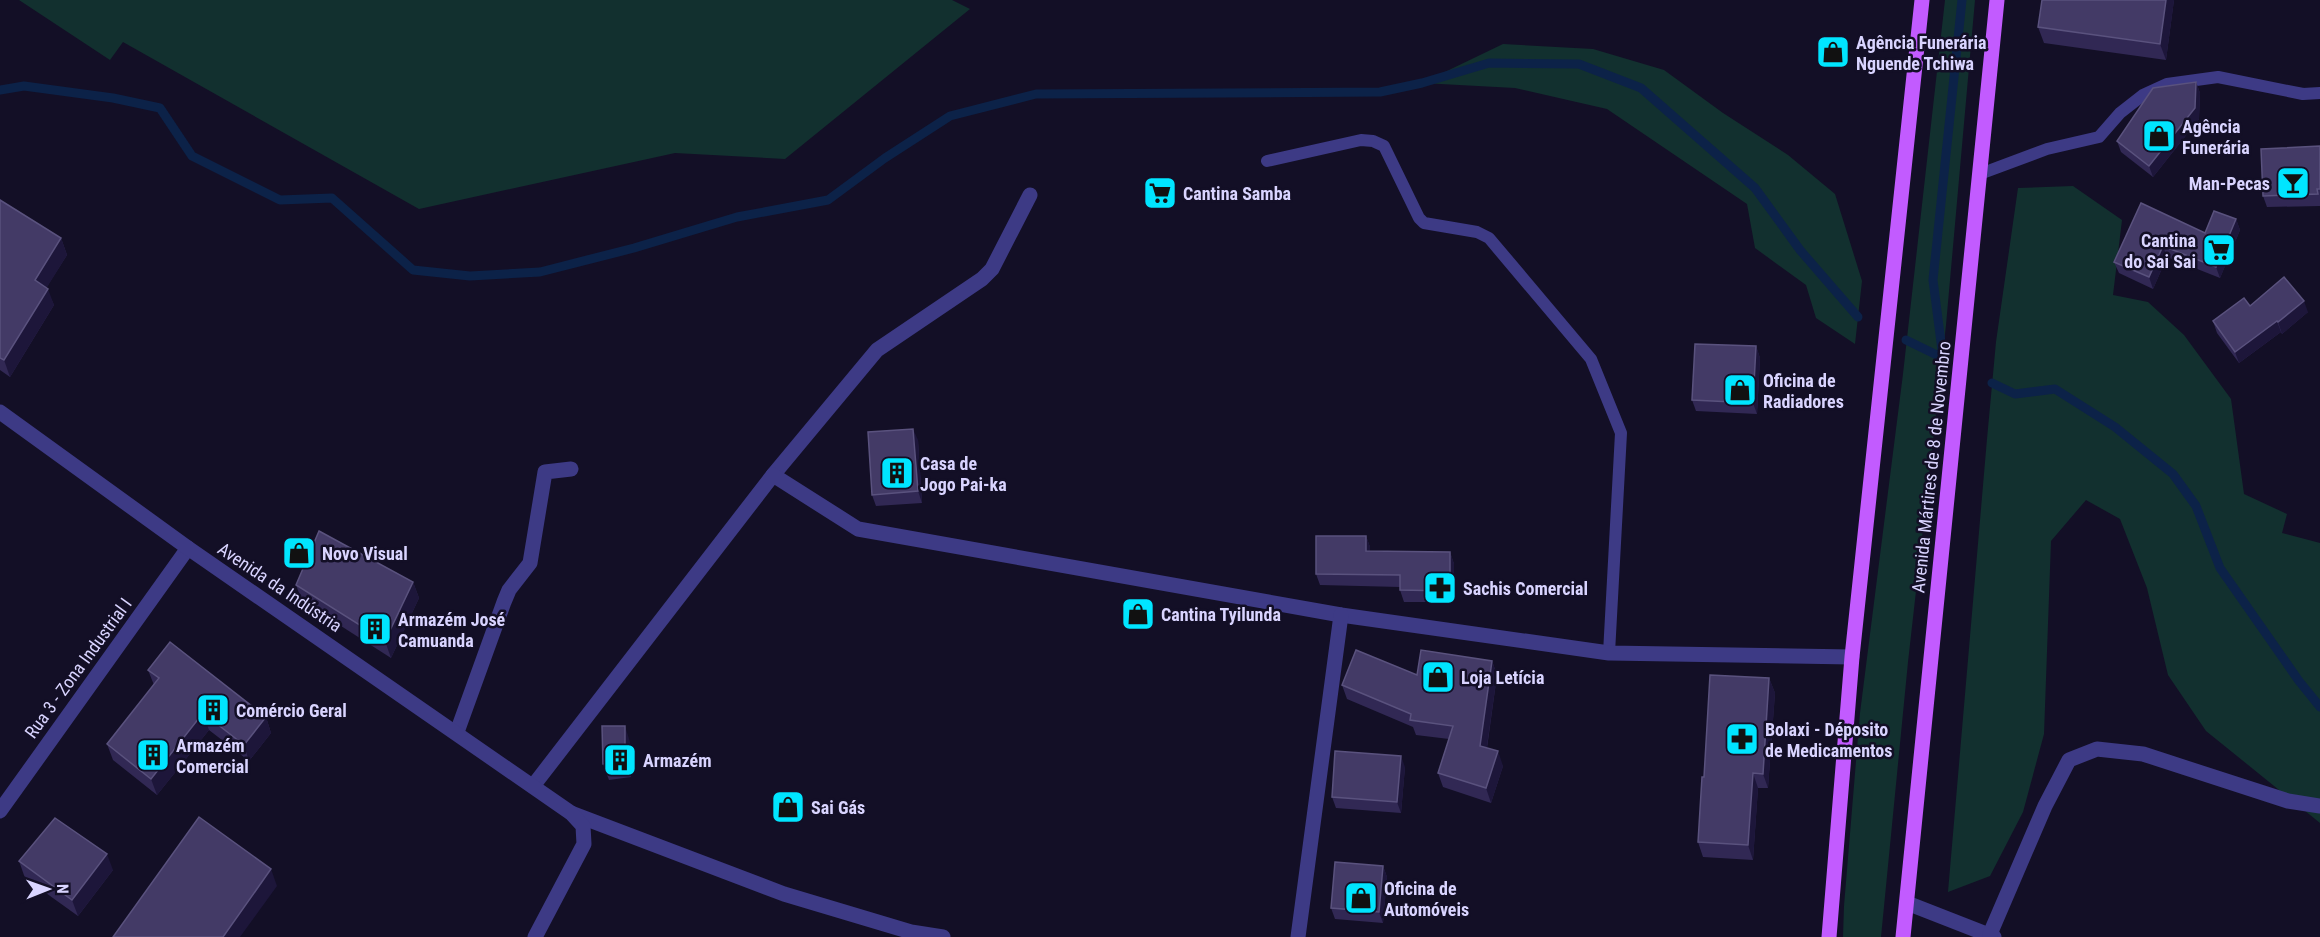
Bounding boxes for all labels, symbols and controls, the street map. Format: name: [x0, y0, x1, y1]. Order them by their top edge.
place label: Agência Funerária Nguende Tchiwa: [1856, 32, 1987, 74]
shop icon: Agência Funerária Nguende Tchiwa: [1815, 34, 1851, 70]
place label: Agência Funerária: [2182, 116, 2250, 158]
shop icon: Agência Funerária: [2141, 118, 2177, 154]
bar icon: Man-Pecas: [2275, 165, 2311, 201]
place label: Man-Pecas: [2189, 173, 2270, 194]
supermarket icon: Cantina Samba: [1142, 175, 1178, 211]
place label: Cantina Samba: [1183, 183, 1291, 204]
place label: Cantina do Sai Sai: [2124, 230, 2196, 272]
supermarket icon: Cantina do Sai Sai: [2201, 232, 2237, 268]
street label: Avenida Mártires de 8 de Novembro: [1907, 340, 1955, 594]
place label: Oficina de Radiadores: [1763, 370, 1844, 412]
shop icon: Oficina de Radiadores: [1722, 372, 1758, 408]
place label: Casa de Jogo Pai-ka: [920, 453, 1007, 495]
building icon: Casa de Jogo Pai-ka: [879, 455, 915, 491]
shop icon: Novo Visual: [281, 535, 317, 571]
street label: Avenida da Indústria: [214, 538, 346, 636]
place label: Novo Visual: [322, 543, 408, 564]
pharmacy icon: Sachis Comercial: [1422, 570, 1458, 606]
place label: Sachis Comercial: [1463, 578, 1588, 599]
street label: Rua 3 - Zona Industrial I: [20, 594, 136, 742]
shop icon: Cantina Tyilunda: [1120, 596, 1156, 632]
place label: Cantina Tyilunda: [1161, 604, 1281, 625]
place label: Armazém José Camuanda: [398, 609, 506, 651]
building icon: Armazém José Camuanda: [357, 611, 393, 647]
shop icon: Loja Letícia: [1420, 659, 1456, 695]
place label: Loja Letícia: [1461, 667, 1544, 688]
building icon: Comércio Geral: [195, 692, 231, 728]
place label: Comércio Geral: [236, 700, 347, 721]
place label: Bolaxi - Déposito de Medicamentos: [1765, 719, 1892, 761]
pharmacy icon: Bolaxi - Déposito de Medicamentos: [1724, 721, 1760, 757]
place label: Armazém Comercial: [176, 735, 249, 777]
building icon: Armazém Comercial: [135, 737, 171, 773]
building icon: Armazém: [602, 742, 638, 778]
place label: Armazém: [643, 750, 712, 771]
shop icon: Sai Gás: [770, 789, 806, 825]
place label: Sai Gás: [811, 797, 865, 818]
north arrow: [18, 859, 78, 919]
place label: Oficina de Automóveis: [1384, 878, 1469, 920]
shop icon: Oficina de Automóveis: [1343, 880, 1379, 916]
text: N: [53, 884, 72, 894]

